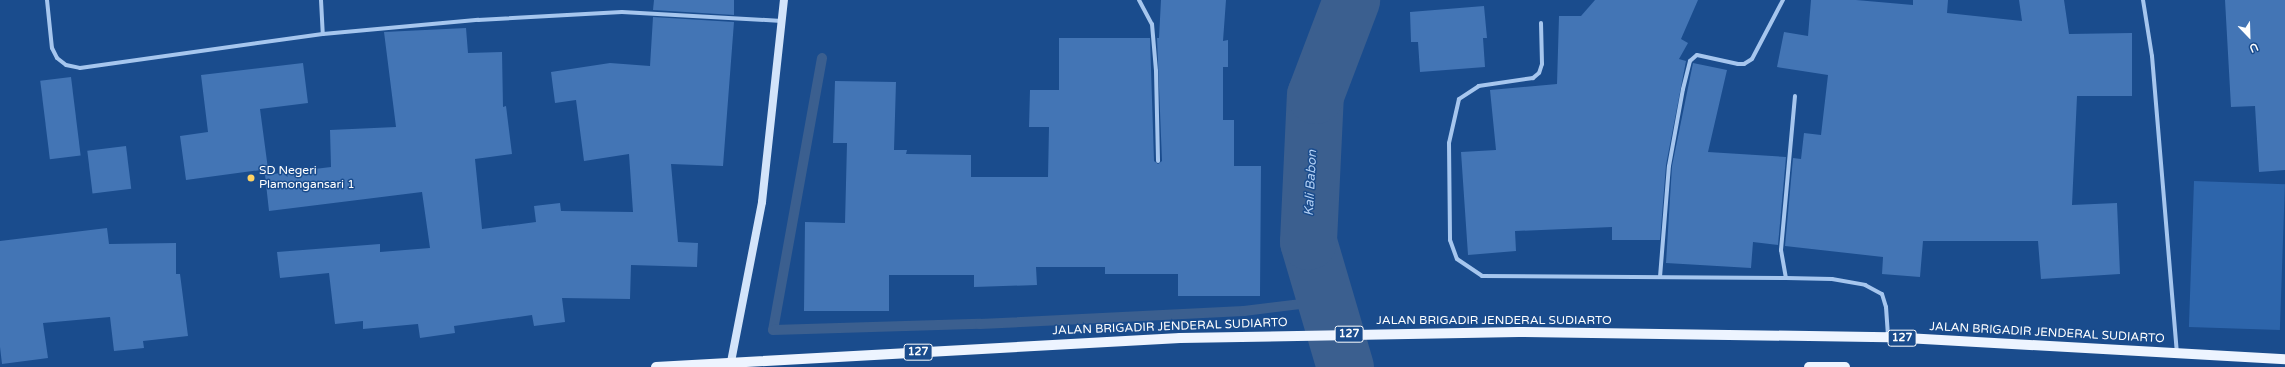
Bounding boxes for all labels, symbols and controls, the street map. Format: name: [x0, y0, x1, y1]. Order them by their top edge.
north arrow: [2229, 16, 2269, 56]
text: U: [2248, 40, 2260, 55]
water label: Kali Babon: [1301, 150, 1321, 216]
place label: SD Negeri Plamongansari 1: [259, 164, 355, 192]
marker: SD Negeri Plamongansari 1: [246, 173, 256, 183]
street label: JALAN BRIGADIR JENDERAL SUDIARTO: [1376, 314, 1612, 328]
street label: JALAN BRIGADIR JENDERAL SUDIARTO: [1052, 316, 1288, 338]
street label: JALAN BRIGADIR JENDERAL SUDIARTO: [1929, 320, 2165, 346]
road number: 127: [1334, 325, 1364, 343]
road number: 127: [1887, 329, 1917, 347]
road number: 127: [903, 343, 933, 361]

